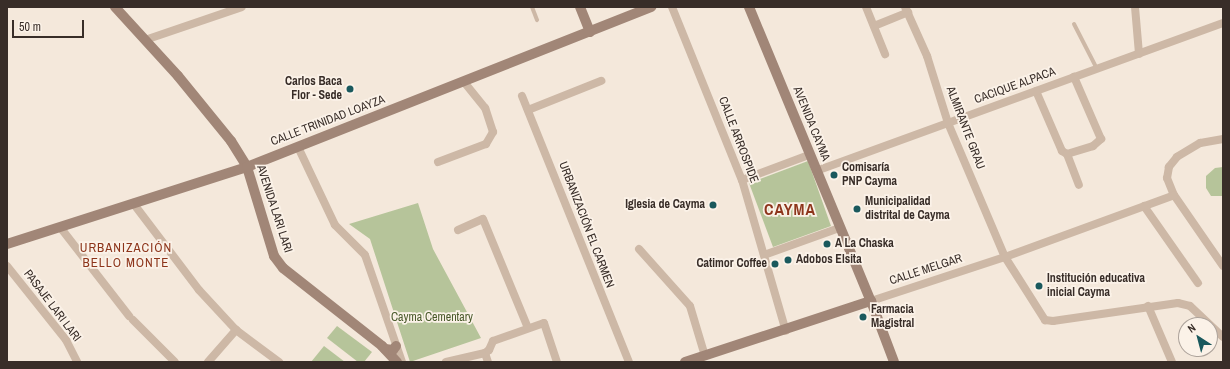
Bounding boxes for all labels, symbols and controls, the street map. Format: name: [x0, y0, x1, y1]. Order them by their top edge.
scale bar: [14, 12, 86, 38]
text: 50 m: [19, 19, 41, 35]
street label: CACIQUE ALPACA: [972, 65, 1058, 107]
place label: Carlos Baca Flor - Sede: [285, 75, 342, 103]
marker: Carlos Baca Flor - Sede: [345, 84, 355, 94]
street label: AVENIDA CAYMA: [789, 84, 833, 164]
street label: ALMIRANTE GRAU: [943, 85, 987, 171]
street label: CALLE TRINIDAD LOAYZA: [269, 93, 387, 149]
street label: CALLE ARROSPIDE: [715, 95, 761, 185]
street label: URBANIZACIÓN EL CARMEN: [555, 160, 617, 290]
place label: Comisaría PNP Cayma: [842, 161, 897, 189]
street label: AVENIDA LARI LARI: [253, 163, 295, 255]
marker: Comisaría PNP Cayma: [829, 170, 839, 180]
place label: Municipalidad distrital de Cayma: [865, 195, 950, 223]
place label: Iglesia de Cayma: [625, 198, 705, 212]
district label: CAYMA: [764, 199, 816, 219]
marker: Iglesia de Cayma: [708, 200, 718, 210]
marker: Municipalidad distrital de Cayma: [852, 204, 862, 214]
place label: A La Chaska: [835, 237, 894, 251]
marker: A La Chaska: [822, 239, 832, 249]
district label: URBANIZACIÓN BELLO MONTE: [80, 241, 172, 272]
street label: CALLE MELGAR: [888, 251, 964, 289]
place label: Adobos Elsita: [796, 253, 862, 267]
marker: Adobos Elsita: [783, 255, 793, 265]
place label: Catimor Coffee: [696, 257, 767, 271]
marker: Catimor Coffee: [770, 259, 780, 269]
street label: PASAJE LARI LARI: [20, 267, 84, 345]
place label: Institución educativa inicial Cayma: [1047, 272, 1145, 300]
marker: Institución educativa inicial Cayma: [1034, 281, 1044, 291]
place label: Farmacia Magistral: [871, 303, 914, 331]
park label: Cayma Cementary: [391, 311, 473, 325]
marker: Farmacia Magistral: [858, 312, 868, 322]
north arrow: [1178, 317, 1218, 357]
text: N: [1185, 321, 1198, 336]

